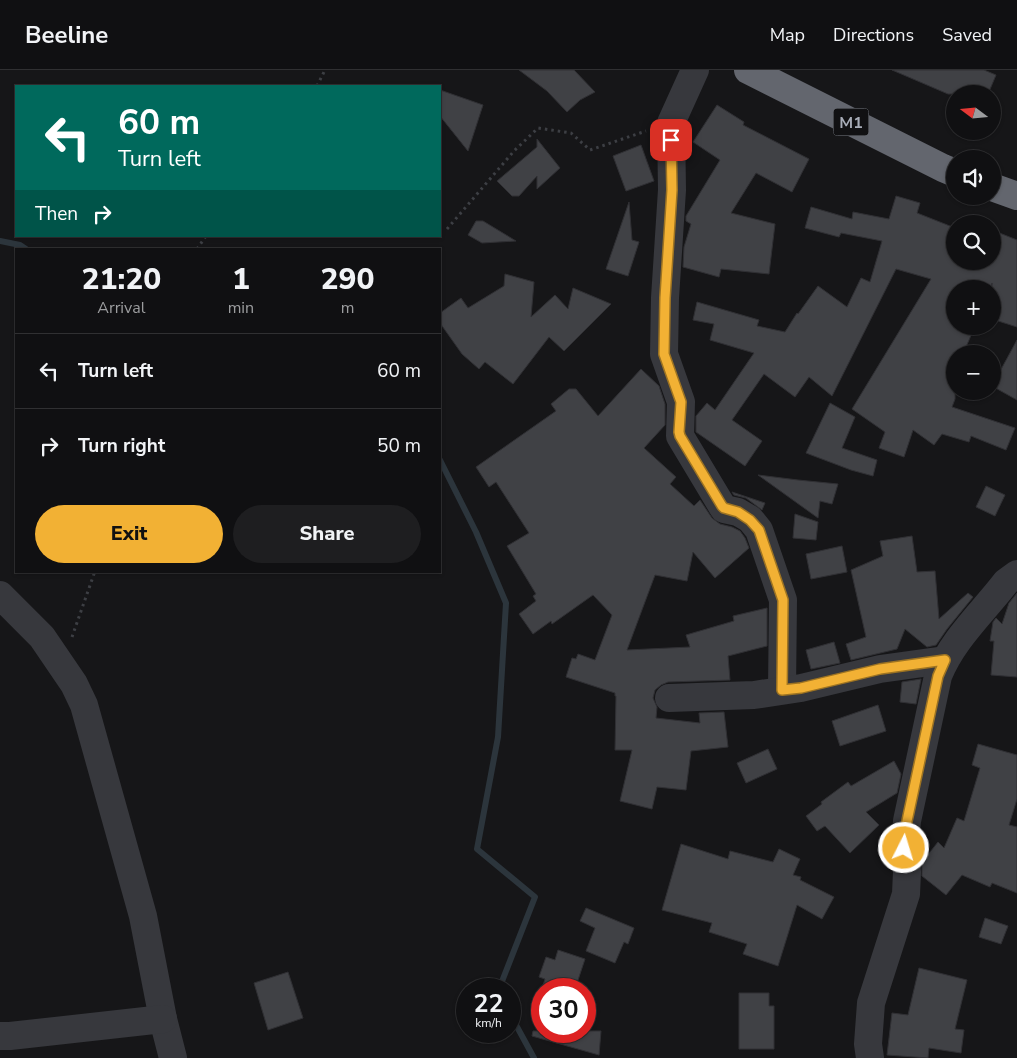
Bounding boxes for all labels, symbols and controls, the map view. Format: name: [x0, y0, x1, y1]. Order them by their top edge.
text: Beeline: [25, 19, 108, 51]
text: Map: [770, 23, 805, 47]
text: Directions: [833, 23, 914, 47]
text: Saved: [942, 23, 992, 47]
north arrow: [946, 85, 1001, 140]
map controls: [946, 85, 1001, 400]
text: 60 m: [118, 99, 200, 146]
icon: left: [35, 105, 100, 170]
road number: M1: [834, 108, 868, 136]
pin: [650, 119, 692, 161]
icon: arrive: [657, 126, 685, 154]
text: Turn left: [118, 144, 201, 174]
button: sound: [946, 150, 1001, 205]
icon: right: [88, 200, 116, 228]
text: Then: [35, 201, 78, 227]
button: search: [946, 215, 1001, 270]
text: 21:20: [81, 259, 161, 300]
text: 1: [232, 259, 250, 300]
text: 290: [321, 259, 375, 300]
button: +: [946, 280, 1001, 335]
text: Arrival: [97, 297, 145, 319]
text: min: [228, 297, 254, 319]
text: m: [341, 297, 354, 319]
button: −: [946, 345, 1001, 400]
icon: left: [35, 357, 63, 385]
text: Turn left: [78, 358, 153, 384]
text: 60 m: [377, 358, 421, 384]
icon: right: [35, 432, 63, 460]
text: Turn right: [78, 433, 165, 459]
text: 50 m: [377, 433, 421, 459]
button: Exit: [35, 505, 223, 563]
button: Share: [233, 505, 421, 563]
position arrow: [877, 821, 929, 873]
speed limit sign: 30: [531, 978, 596, 1043]
text: 22: [473, 987, 504, 1021]
text: km/h: [475, 1015, 502, 1031]

